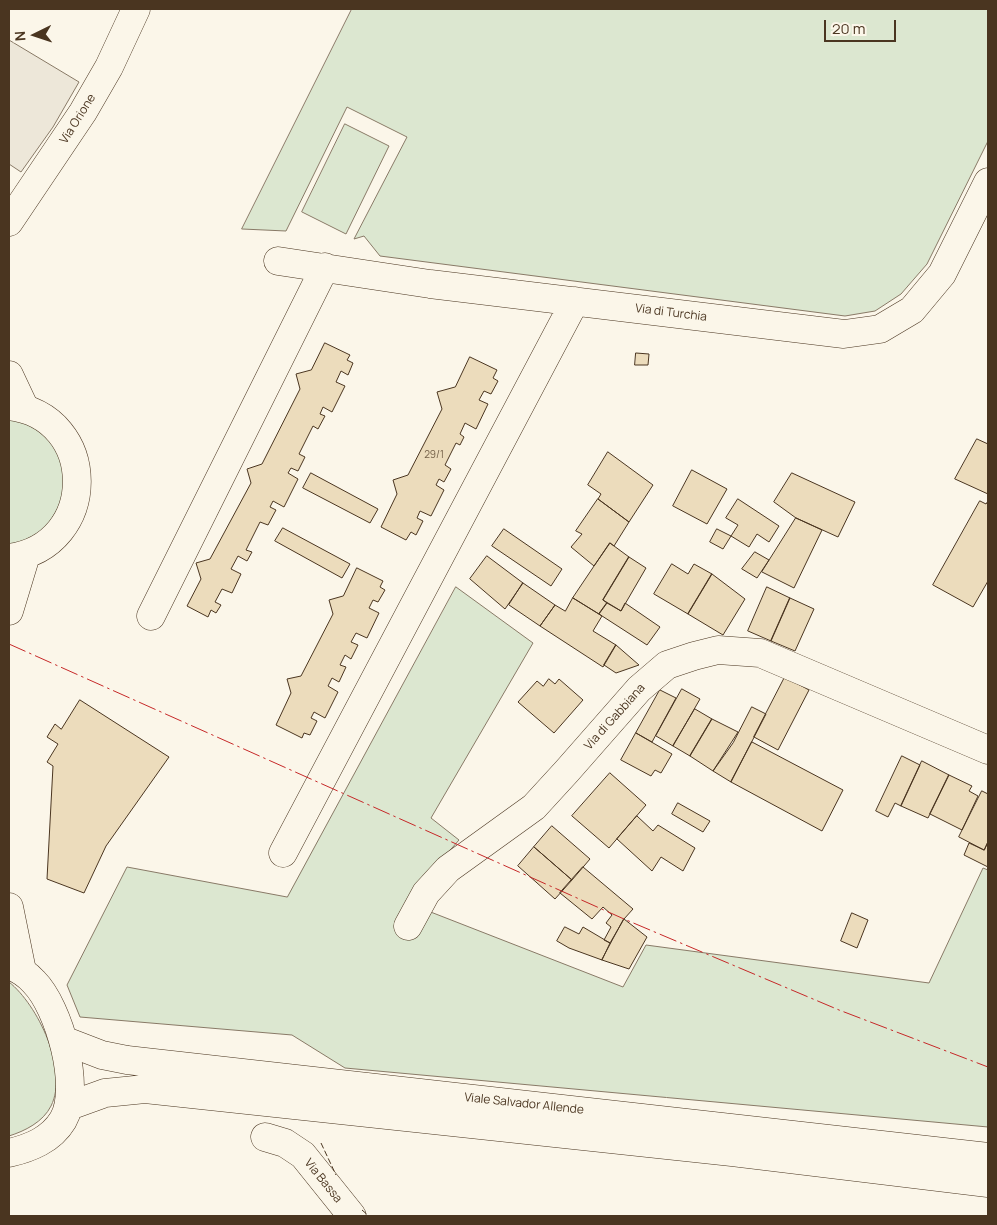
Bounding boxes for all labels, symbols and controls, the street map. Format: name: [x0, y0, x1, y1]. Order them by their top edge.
north arrow: [10, 10, 60, 60]
scale bar: [827, 10, 900, 42]
text: 20 m: [832, 18, 865, 39]
text: N: [10, 30, 29, 42]
street label: Via Orione: [57, 91, 99, 147]
street label: Via di Turchia: [634, 301, 708, 325]
house number: 29/1: [424, 449, 444, 461]
street label: Via di Gabbiana: [582, 681, 648, 753]
street label: Viale Salvador Allende: [464, 1091, 584, 1117]
street label: Via Bassa: [301, 1156, 345, 1206]

